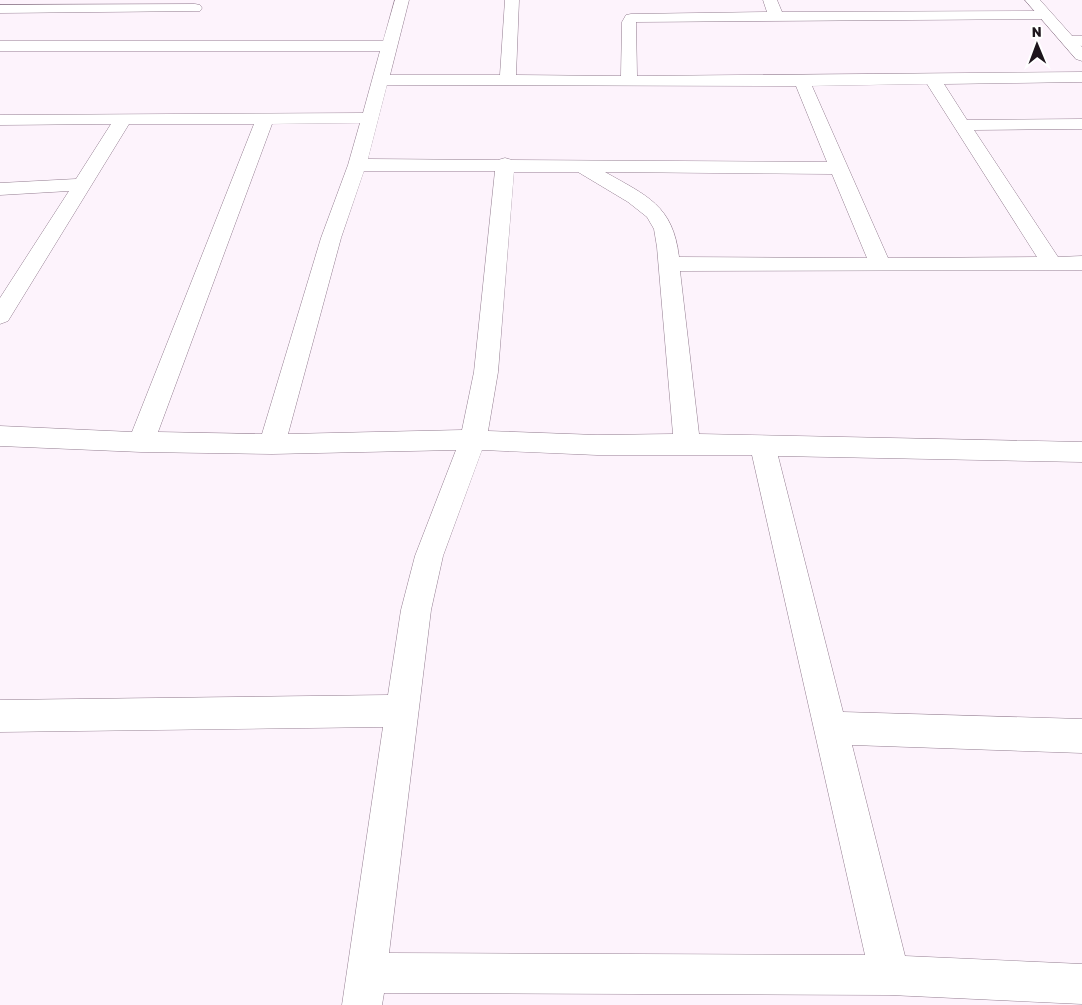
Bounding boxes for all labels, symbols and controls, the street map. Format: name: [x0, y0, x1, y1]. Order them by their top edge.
north arrow: [1012, 20, 1062, 70]
text: N: [1032, 24, 1042, 41]

